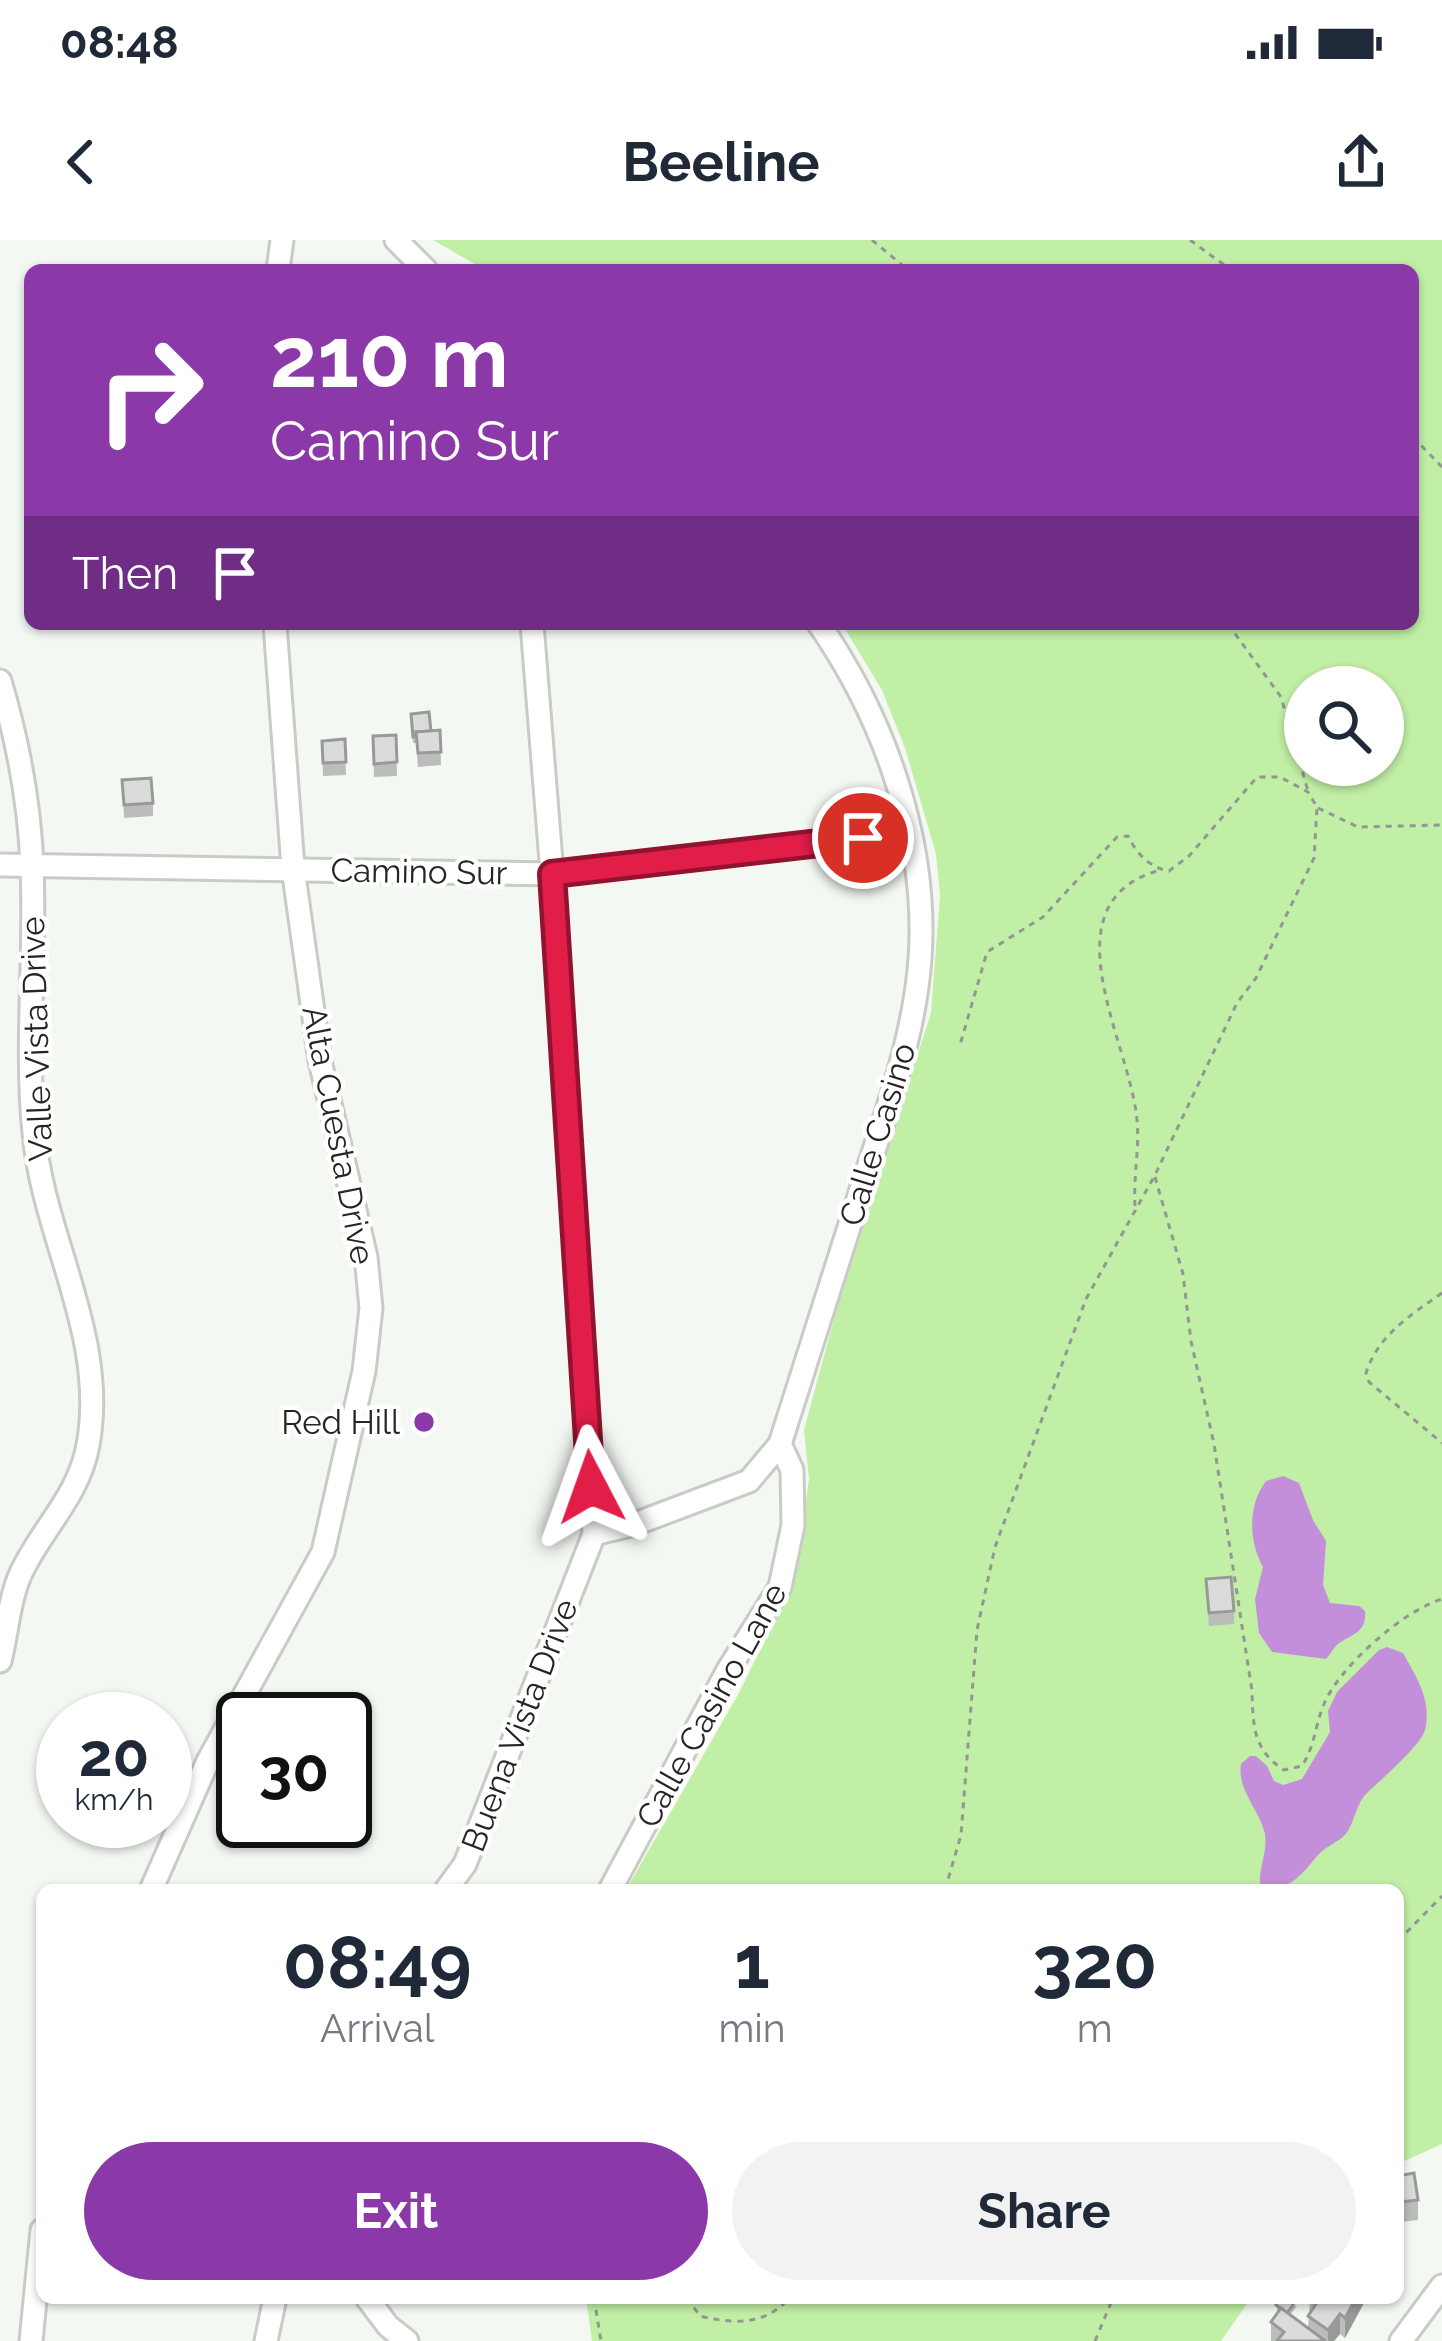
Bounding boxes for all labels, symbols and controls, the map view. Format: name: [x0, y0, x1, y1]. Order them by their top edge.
text: 08:48: [60, 16, 179, 69]
icon: back: [48, 129, 114, 195]
icon: share: [1328, 129, 1394, 195]
text: Beeline: [622, 130, 820, 194]
text: 210 m: [270, 308, 509, 407]
icon: right: [72, 312, 228, 468]
text: Camino Sur: [270, 409, 559, 473]
icon: arrive: [202, 540, 268, 606]
text: Then: [72, 547, 178, 600]
map controls: [1284, 666, 1404, 786]
button: search: [1284, 666, 1404, 786]
pin: [812, 787, 914, 889]
icon: arrive: [830, 805, 896, 871]
street label: Camino Sur: [330, 850, 508, 893]
street label: Valle Vista Drive: [13, 916, 60, 1162]
street label: Alta Cuesta Drive: [294, 1003, 383, 1268]
street label: Calle Casino: [831, 1038, 924, 1230]
place label: Red Hill: [281, 1403, 401, 1442]
marker: Red Hill: [411, 1409, 437, 1435]
position arrow: [528, 1424, 654, 1550]
street label: Calle Casino Lane: [628, 1576, 795, 1834]
street label: Buena Vista Drive: [453, 1593, 586, 1857]
speed limit sign: 30: [216, 1692, 372, 1848]
text: 20: [79, 1720, 149, 1790]
text: km/h: [74, 1782, 154, 1817]
text: 08:49: [283, 1920, 472, 2005]
text: 1: [734, 1920, 770, 2005]
text: 320: [1032, 1920, 1157, 2005]
text: Arrival: [320, 2005, 434, 2051]
text: min: [718, 2005, 786, 2051]
text: m: [1077, 2005, 1113, 2051]
button: Exit: [84, 2142, 708, 2280]
button: Share: [732, 2142, 1356, 2280]

